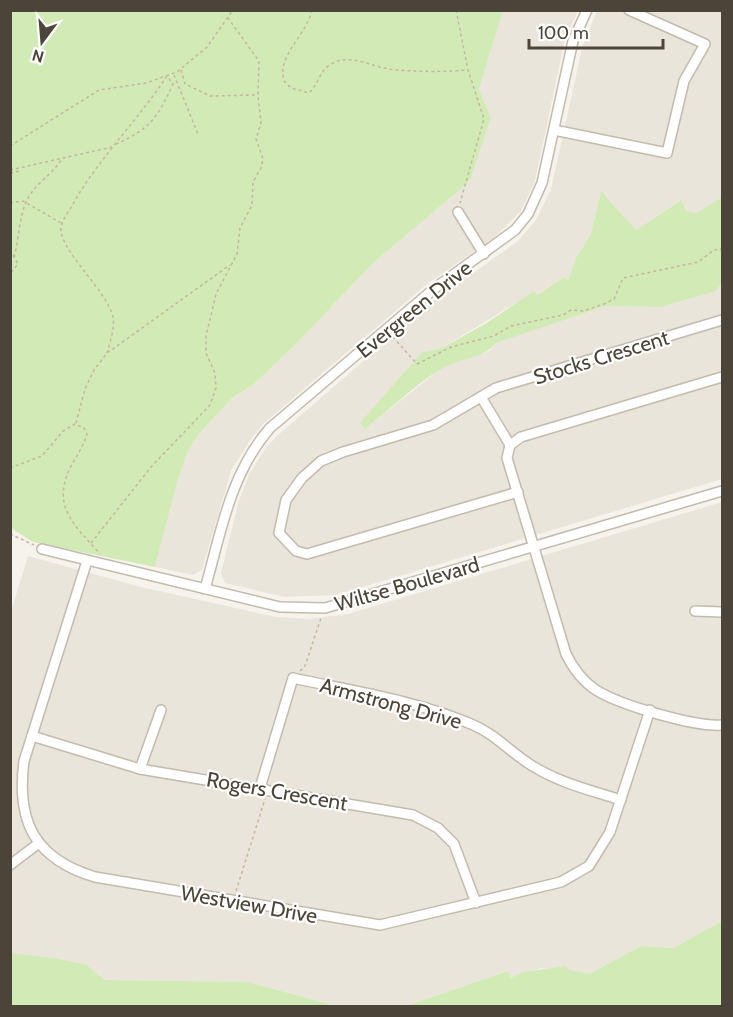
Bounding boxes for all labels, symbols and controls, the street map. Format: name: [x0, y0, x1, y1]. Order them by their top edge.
north arrow: [12, 12, 72, 72]
scale bar: [529, 12, 662, 50]
text: 100 m: [538, 22, 589, 44]
text: N: [30, 45, 46, 67]
street label: Evergreen Drive: [351, 255, 477, 363]
street label: Stocks Crescent: [530, 325, 672, 389]
street label: Wiltse Boulevard: [332, 551, 482, 617]
street label: Armstrong Drive: [317, 672, 465, 734]
street label: Rogers Crescent: [205, 766, 349, 816]
street label: Westview Drive: [179, 880, 319, 928]

